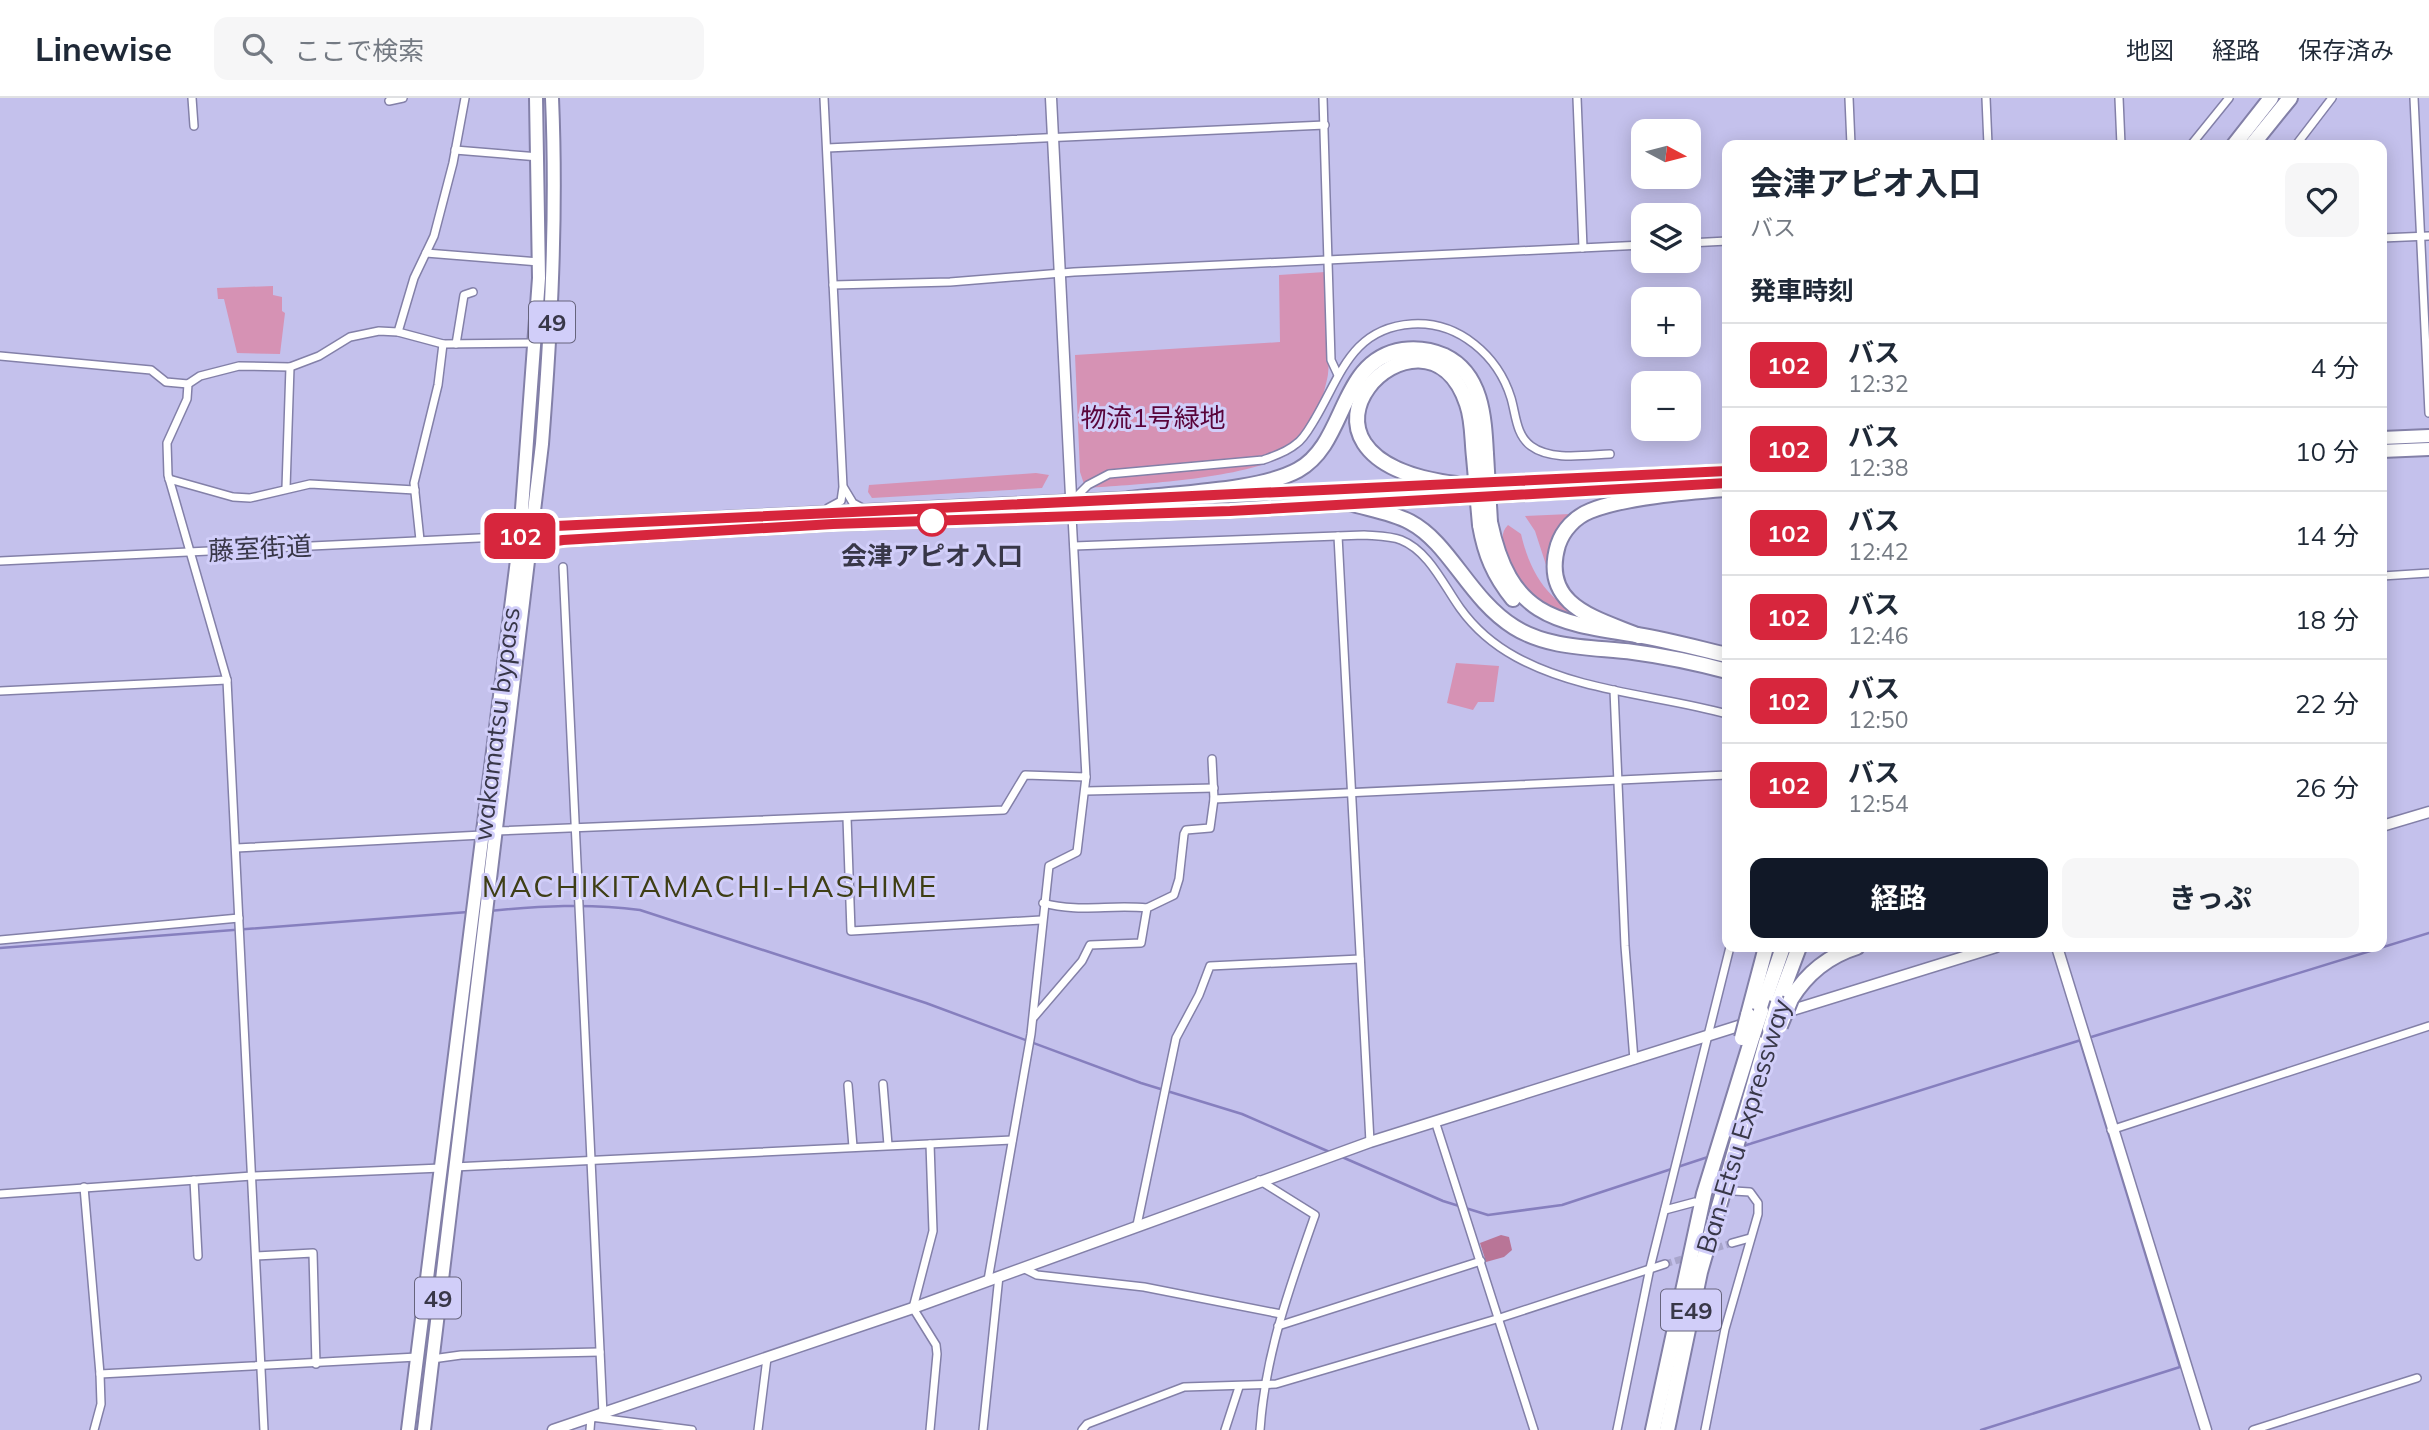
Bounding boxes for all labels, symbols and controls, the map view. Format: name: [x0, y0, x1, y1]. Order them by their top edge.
search box: [214, 17, 704, 80]
text: Linewise: [35, 28, 172, 69]
icon: search: [238, 29, 276, 67]
text: ここで検索: [294, 34, 424, 67]
text: 地図: [2126, 35, 2174, 65]
text: 経路: [2212, 35, 2260, 65]
text: 保存済み: [2298, 35, 2394, 65]
north arrow: [1631, 119, 1701, 189]
map controls: [1631, 119, 1701, 441]
text: 会津アピオ入口: [1750, 162, 1981, 203]
button: heart: [2285, 163, 2359, 237]
button: layers: [1631, 203, 1701, 273]
text: バス: [1750, 213, 1796, 242]
text: 発車時刻: [1750, 274, 1854, 307]
button: +: [1631, 287, 1701, 357]
road number: 49: [529, 302, 575, 342]
text: バス: [1848, 336, 1900, 369]
text: 102: [1767, 350, 1810, 380]
text: 4 分: [2311, 351, 2359, 384]
text: 12:32: [1848, 369, 1908, 398]
button: −: [1631, 371, 1701, 441]
park label: 物流1号緑地: [1080, 401, 1226, 434]
text: バス: [1848, 420, 1900, 453]
text: 102: [1767, 434, 1810, 464]
text: 10 分: [2295, 435, 2359, 468]
text: 12:38: [1848, 453, 1908, 482]
text: バス: [1848, 504, 1900, 537]
marker: 会津アピオ入口: [917, 506, 947, 536]
line badge: 102: [480, 513, 560, 559]
text: 102: [1767, 518, 1810, 548]
text: 14 分: [2295, 519, 2359, 552]
text: 102: [498, 521, 542, 551]
street label: 藤室街道: [207, 529, 313, 567]
text: 12:42: [1848, 537, 1908, 566]
place label: 会津アピオ入口: [841, 539, 1023, 572]
text: バス: [1848, 588, 1900, 621]
text: 102: [1767, 602, 1810, 632]
text: 18 分: [2295, 603, 2359, 636]
street label: wakamatsu bypass: [465, 605, 527, 843]
text: 12:46: [1848, 621, 1908, 650]
text: バス: [1848, 672, 1900, 705]
text: 102: [1767, 686, 1810, 716]
text: 22 分: [2295, 687, 2359, 720]
text: 12:50: [1848, 705, 1908, 734]
text: バス: [1848, 756, 1900, 789]
text: 102: [1767, 770, 1810, 800]
text: 26 分: [2295, 771, 2359, 804]
text: 12:54: [1848, 789, 1908, 818]
button: 経路: [1750, 858, 2048, 938]
button: きっぷ: [2062, 858, 2359, 938]
district label: MACHIKITAMACHI-HASHIME: [482, 867, 938, 905]
street label: Ban-Etsu Expressway: [1689, 995, 1797, 1257]
road number: 49: [415, 1278, 461, 1318]
road number: E49: [1661, 1290, 1721, 1330]

